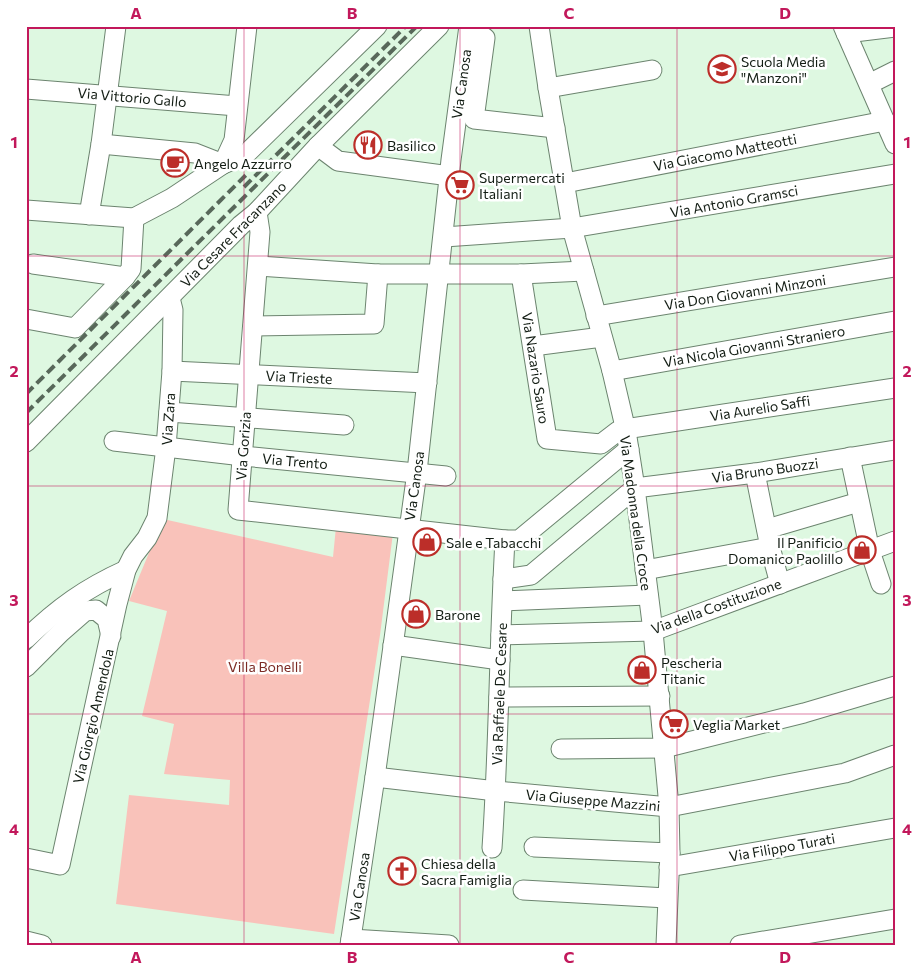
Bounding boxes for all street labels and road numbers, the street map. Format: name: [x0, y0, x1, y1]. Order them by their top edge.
street label: Via Canosa: [448, 48, 474, 120]
street label: Via Vittorio Gallo: [77, 84, 187, 110]
street label: Via Giacomo Matteotti: [652, 130, 798, 174]
street label: Via Cesare Fracanzano: [176, 177, 290, 291]
street label: Via Antonio Gramsci: [669, 181, 799, 221]
street label: Via Don Giovanni Minzoni: [663, 271, 827, 313]
street label: Via Nazario Sauro: [519, 311, 553, 425]
street label: Via Nicola Giovanni Straniero: [662, 322, 846, 370]
street label: Via Trieste: [265, 367, 333, 387]
street label: Via Zara: [158, 392, 178, 446]
street label: Via Aurelio Saffi: [709, 392, 811, 424]
street label: Via Gorizia: [232, 411, 254, 481]
street label: Via Madonna della Croce: [617, 434, 655, 592]
street label: Via Trento: [261, 450, 329, 472]
street label: Via Canosa: [401, 450, 427, 522]
street label: Via Bruno Buozzi: [711, 454, 819, 486]
street label: Via della Costituzione: [649, 575, 783, 637]
street label: Via Raffaele De Cesare: [488, 622, 510, 766]
street label: Via Giorgio Amendola: [69, 647, 117, 785]
street label: Via Giuseppe Mazzini: [525, 786, 661, 814]
street label: Via Filippo Turati: [728, 829, 836, 865]
street label: Via Canosa: [345, 851, 373, 923]

